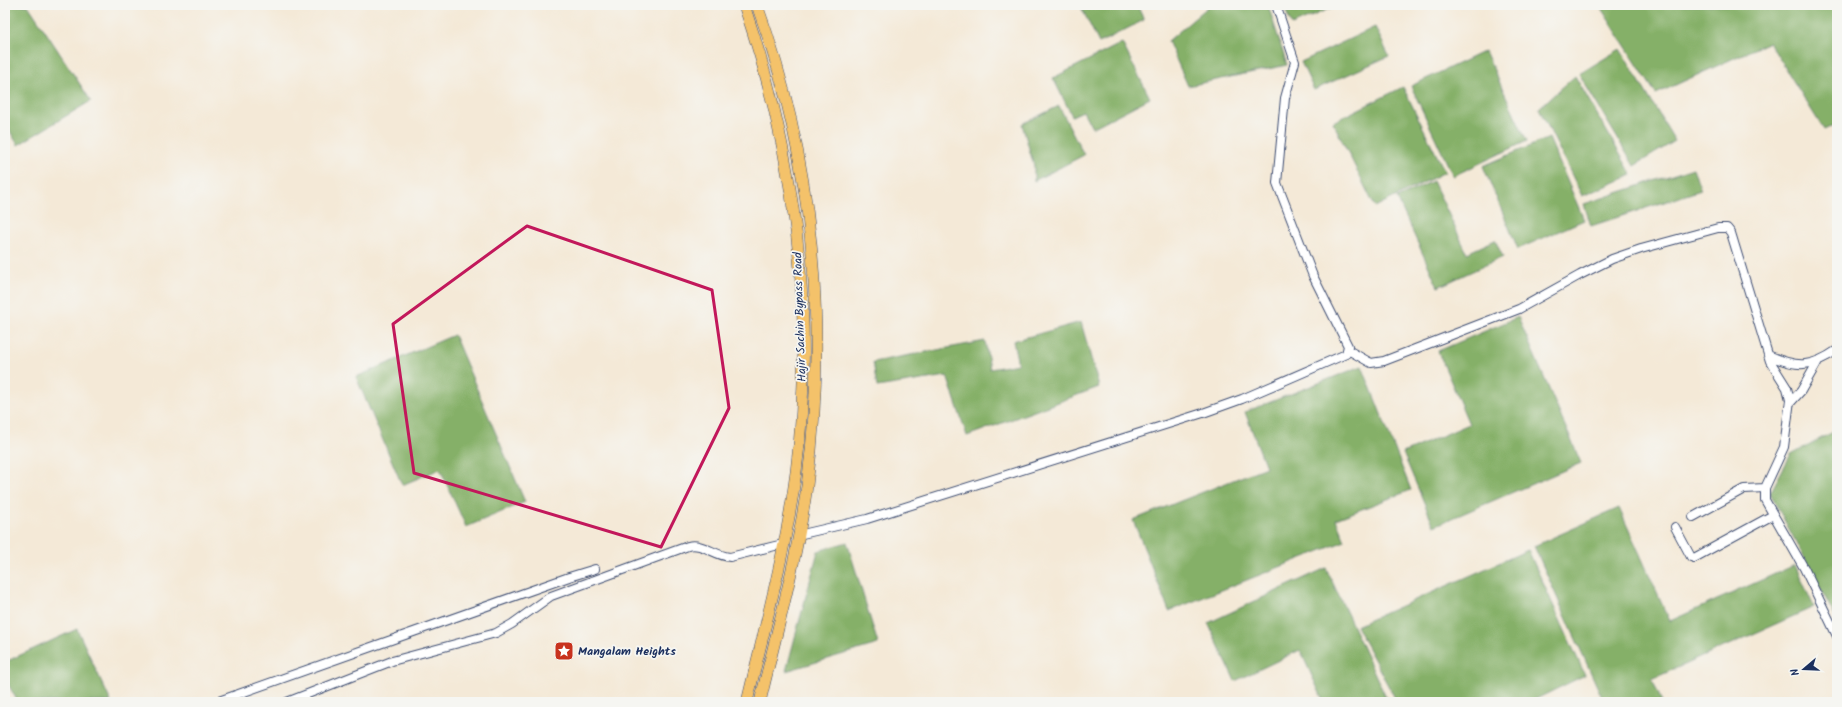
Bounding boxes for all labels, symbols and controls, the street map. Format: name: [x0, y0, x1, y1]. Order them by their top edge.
street label: Hajir Sachin Bypass Road: [788, 251, 812, 382]
place icon: Mangalam Heights: [553, 640, 575, 662]
place label: Mangalam Heights: [578, 642, 676, 661]
north arrow: [1784, 649, 1824, 689]
text: N: [1786, 666, 1805, 678]

